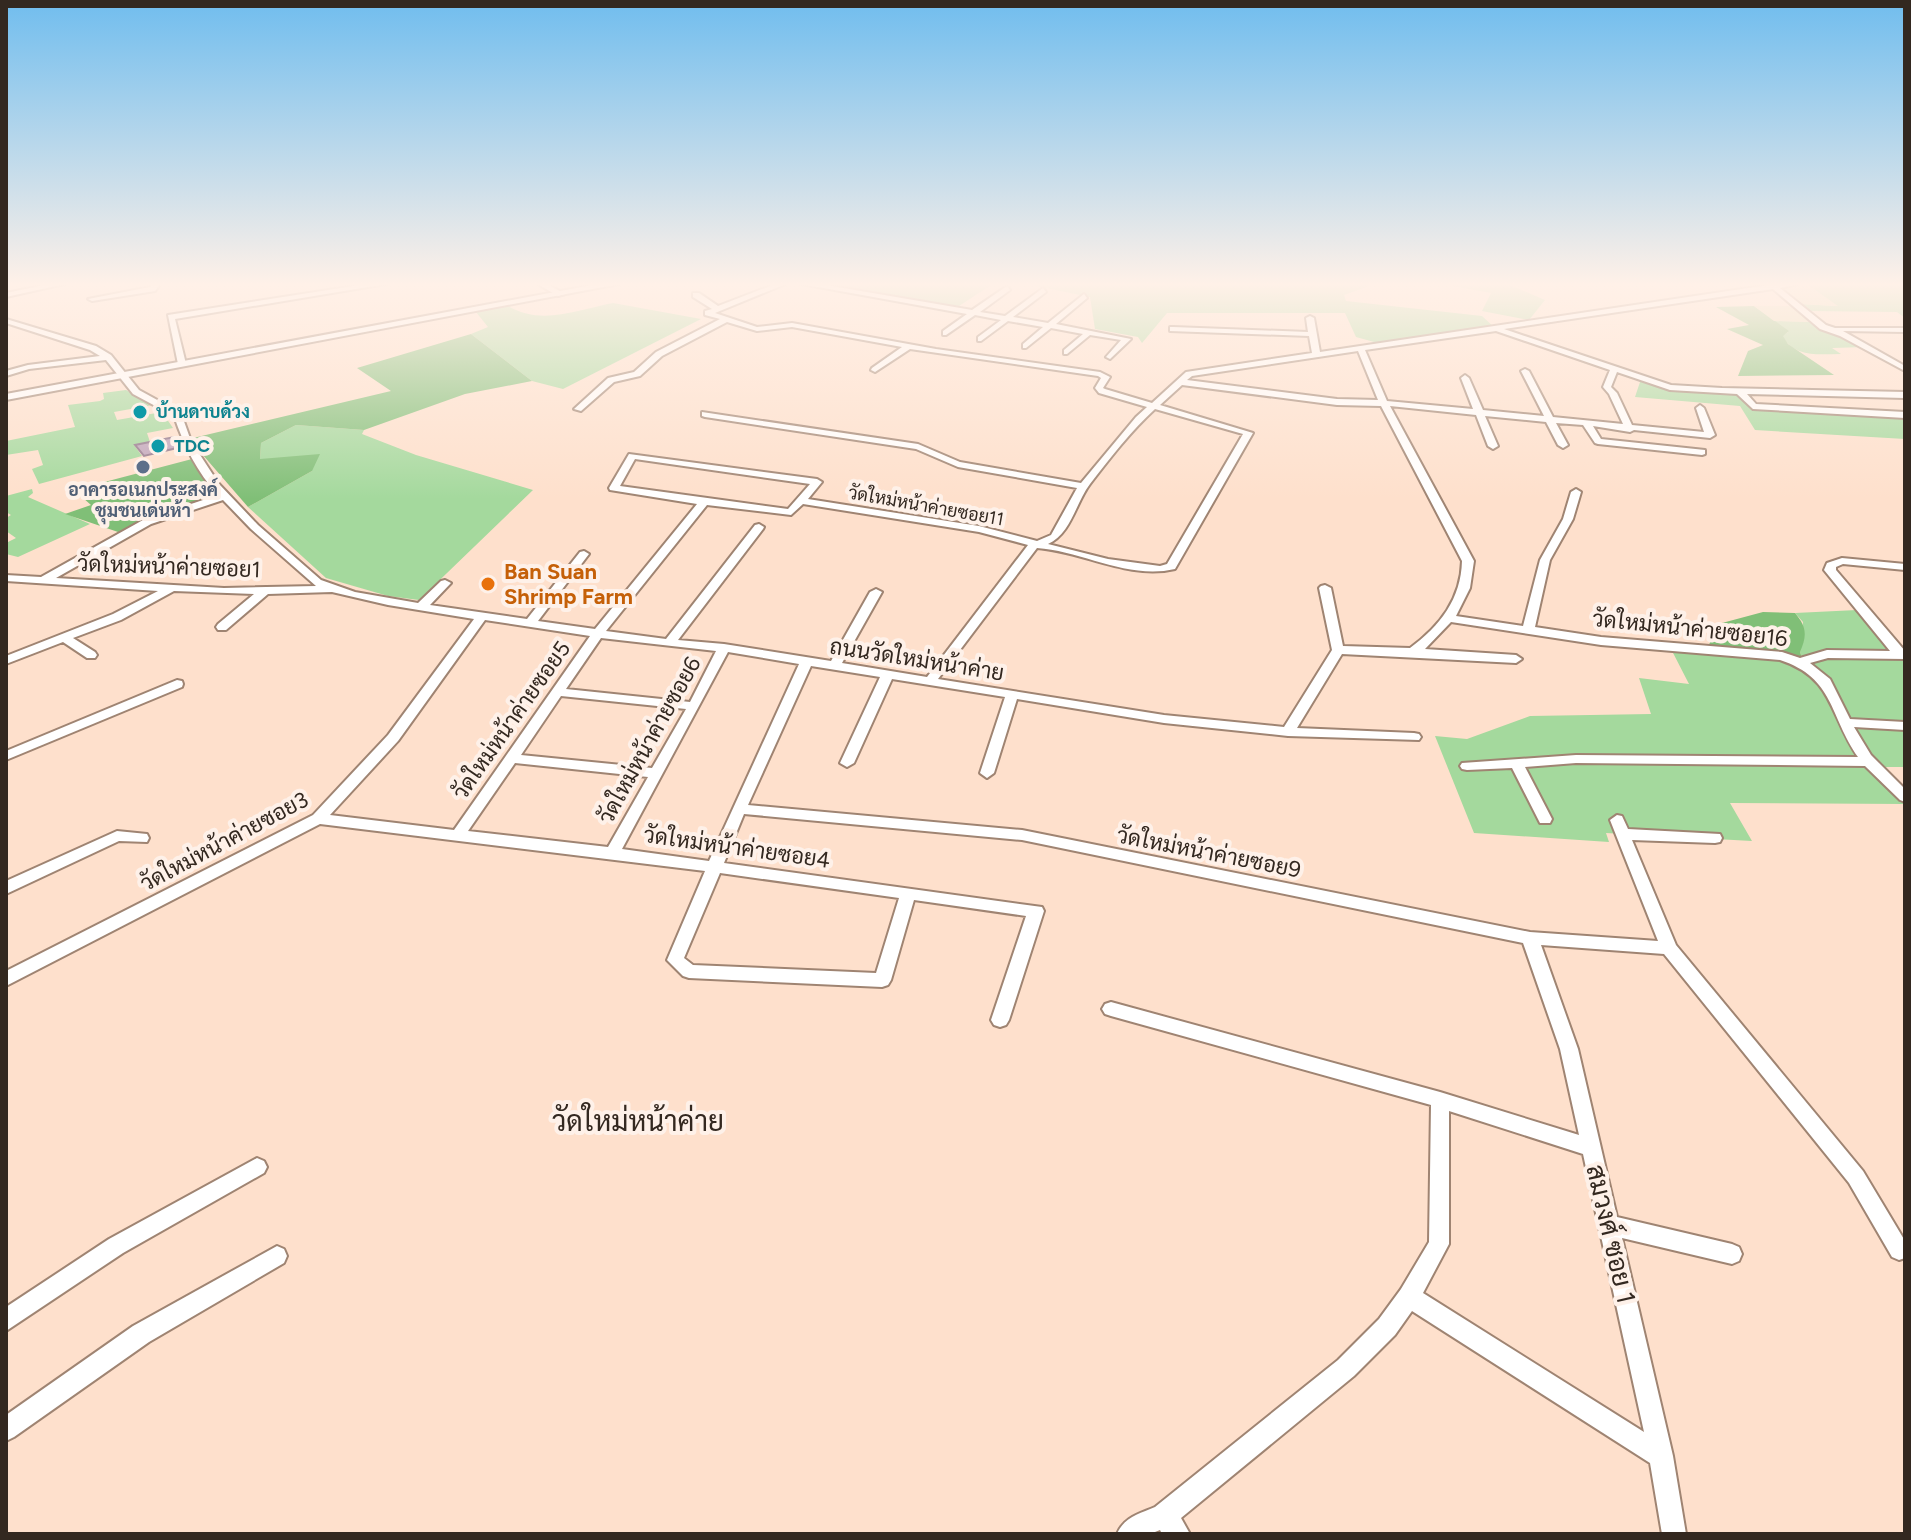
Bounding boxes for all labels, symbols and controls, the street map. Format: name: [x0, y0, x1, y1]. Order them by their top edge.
place label: บ้านดาบด้วง: [156, 400, 250, 423]
marker: บ้านดาบด้วง: [131, 403, 149, 421]
place label: TDC: [174, 435, 210, 457]
marker: TDC: [149, 437, 167, 455]
marker: อาคารอเนกประสงค์ ชุมชนเด่นห้า: [134, 458, 152, 476]
place label: อาคารอเนกประสงค์ ชุมชนเด่นห้า: [68, 477, 219, 525]
street label: วัดใหม่หน้าค่ายซอย11: [847, 480, 1006, 531]
street label: วัดใหม่หน้าค่ายซอย1: [77, 549, 261, 583]
place label: Ban Suan Shrimp Farm: [504, 558, 633, 610]
marker: Ban Suan Shrimp Farm: [479, 575, 497, 593]
street label: วัดใหม่หน้าค่ายซอย16: [1591, 604, 1789, 652]
street label: ถนนวัดใหม่หน้าค่าย: [828, 631, 1006, 687]
street label: วัดใหม่หน้าค่ายซอย5: [446, 635, 576, 805]
street label: วัดใหม่หน้าค่ายซอย6: [591, 652, 707, 828]
street label: วัดใหม่หน้าค่ายซอย3: [135, 785, 313, 897]
street label: วัดใหม่หน้าค่ายซอย4: [642, 820, 832, 874]
street label: วัดใหม่หน้าค่ายซอย9: [1115, 820, 1303, 884]
district label: วัดใหม่หน้าค่าย: [552, 1102, 724, 1138]
street label: สมวงศ์ ซอย 1: [1579, 1161, 1643, 1307]

